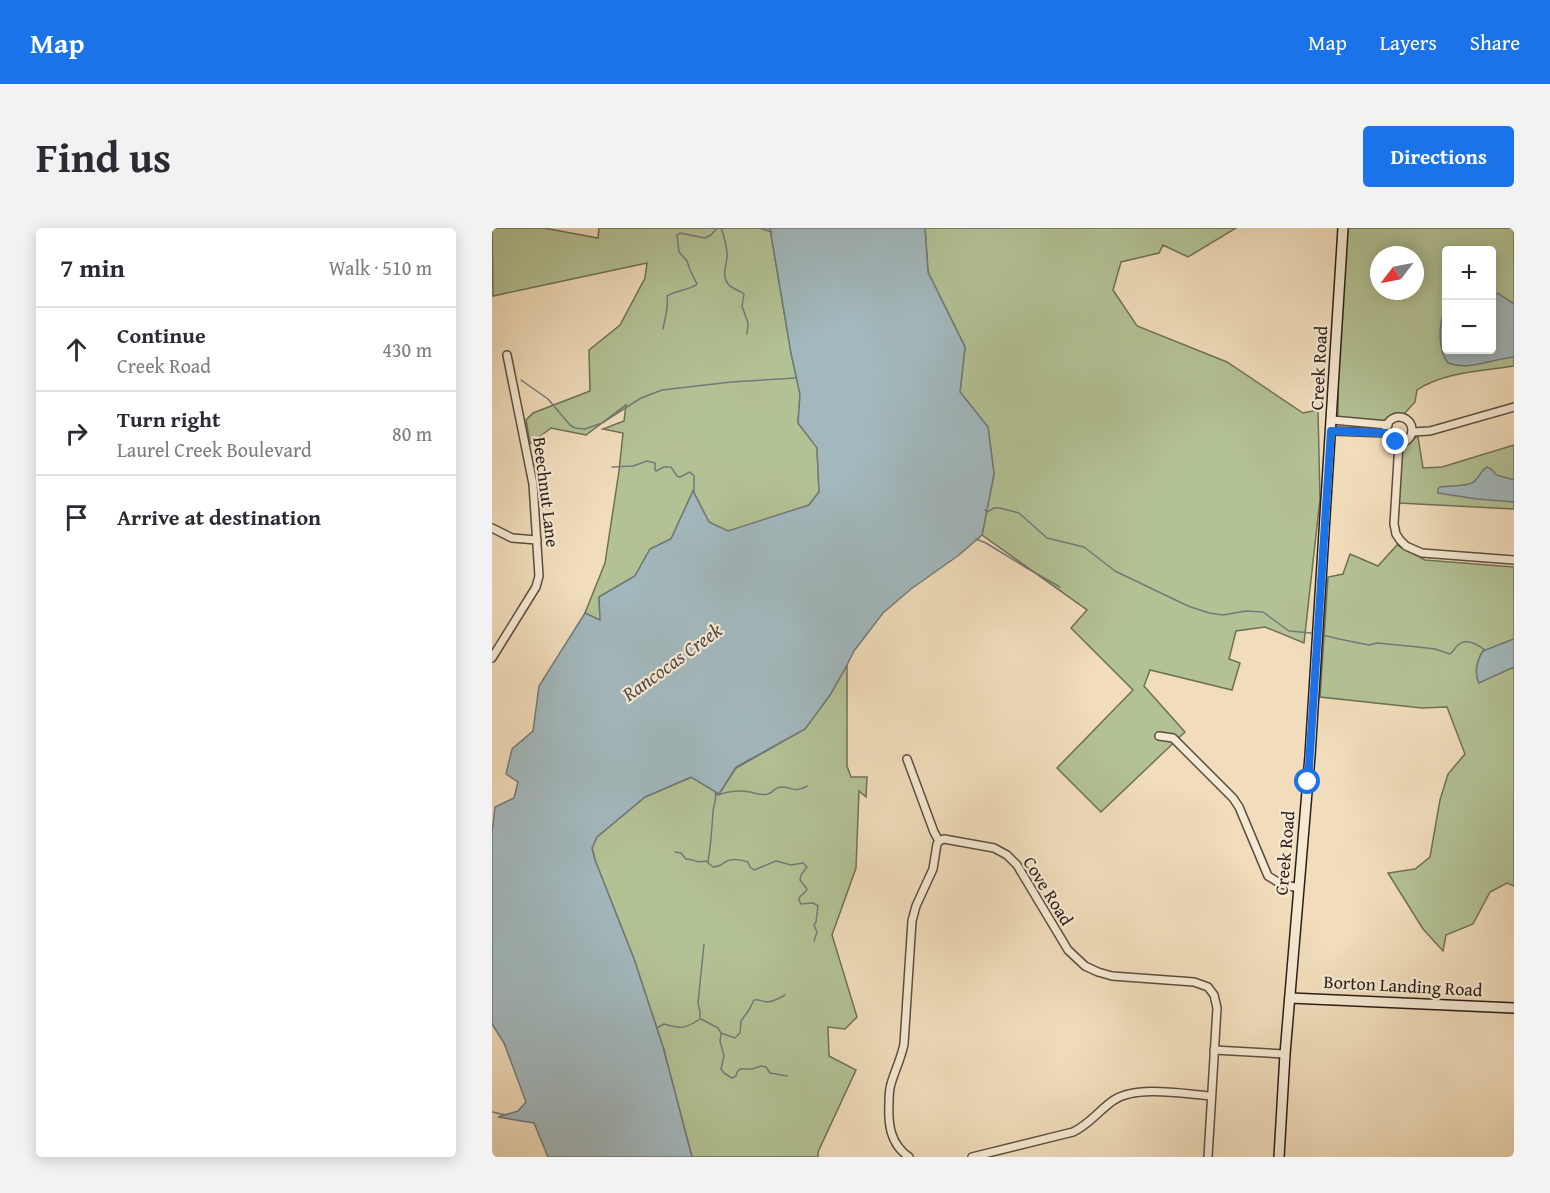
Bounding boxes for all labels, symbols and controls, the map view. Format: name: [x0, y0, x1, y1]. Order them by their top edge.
text: Map: [30, 22, 84, 63]
text: Map: [1308, 27, 1347, 58]
text: Layers: [1380, 27, 1437, 58]
text: Share: [1470, 27, 1520, 58]
text: Find us: [36, 126, 171, 187]
button: Directions: [1363, 126, 1514, 187]
north arrow: [1370, 246, 1424, 300]
map controls: [1442, 246, 1496, 354]
button: +: [1442, 246, 1496, 300]
text: 7 min: [60, 248, 125, 287]
text: Walk · 510 m: [329, 253, 432, 282]
button: −: [1442, 300, 1496, 354]
text: Continue: [117, 319, 206, 351]
street label: Creek Road: [1303, 325, 1334, 411]
icon: ahead: [60, 333, 93, 366]
text: 430 m: [382, 335, 432, 364]
text: Creek Road: [117, 351, 211, 380]
text: Turn right: [117, 403, 220, 435]
icon: right: [60, 417, 93, 450]
text: 80 m: [392, 419, 432, 448]
route end: [1382, 428, 1408, 454]
text: Laurel Creek Boulevard: [117, 435, 312, 464]
street label: Beechnut Lane: [526, 435, 567, 549]
icon: arrive: [60, 501, 93, 534]
text: Arrive at destination: [117, 501, 321, 533]
water label: Rancocas Creek: [615, 615, 728, 708]
route start: [1294, 768, 1320, 794]
street label: Creek Road: [1267, 809, 1302, 896]
street label: Cove Road: [1017, 851, 1081, 931]
street label: Borton Landing Road: [1323, 968, 1484, 1003]

